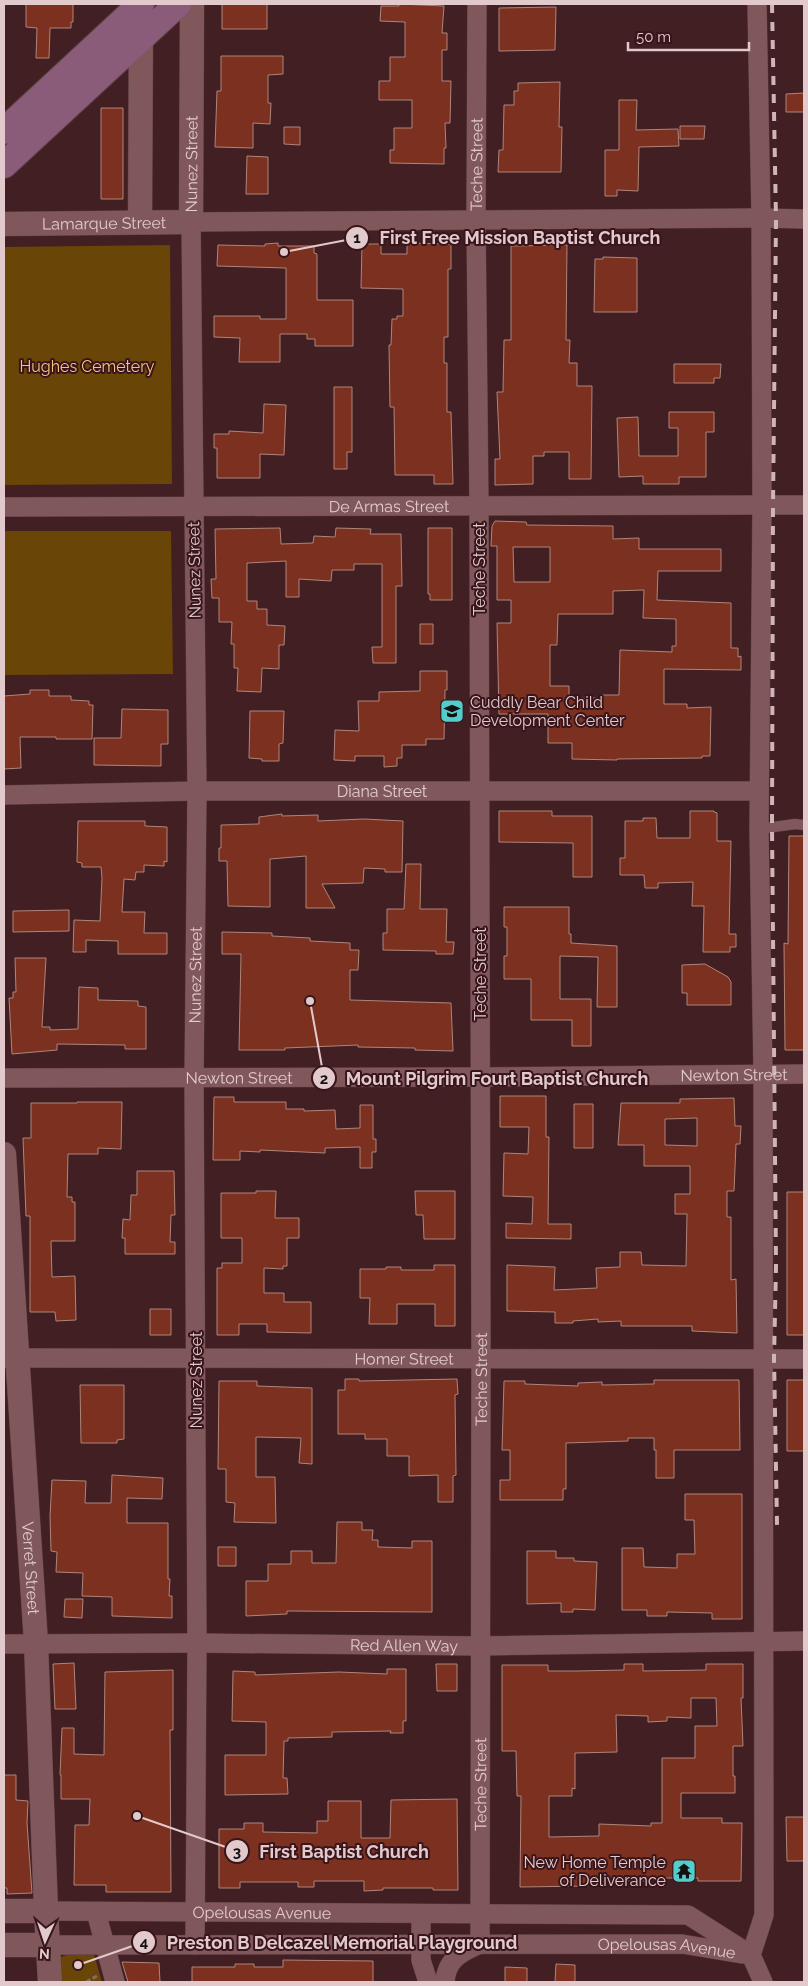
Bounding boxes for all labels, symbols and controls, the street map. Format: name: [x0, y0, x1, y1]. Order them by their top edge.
scale bar: [628, 20, 749, 52]
text: 50 m: [636, 28, 671, 46]
street label: Nunez Street: [182, 115, 201, 213]
street label: Teche Street: [467, 117, 486, 211]
street label: Lamarque Street: [42, 213, 167, 234]
callout: First Free Mission Baptist Church: [344, 221, 670, 254]
text: First Free Mission Baptist Church: [380, 227, 660, 248]
text: 1: [353, 229, 361, 247]
park label: Hughes Cemetery: [19, 357, 155, 376]
street label: De Armas Street: [329, 497, 450, 516]
street label: Nunez Street: [184, 521, 205, 619]
street label: Teche Street: [470, 522, 489, 616]
place label: Cuddly Bear Child Development Center: [470, 693, 625, 730]
school or university icon: Cuddly Bear Child Development Center: [439, 698, 465, 724]
street label: Diana Street: [337, 782, 428, 801]
street label: Nunez Street: [186, 926, 206, 1024]
street label: Teche Street: [471, 927, 490, 1021]
callout: Mount Pilgrim Fourt Baptist Church: [311, 1062, 659, 1095]
street label: Newton Street: [680, 1065, 788, 1085]
street label: Newton Street: [185, 1068, 293, 1088]
text: Mount Pilgrim Fourt Baptist Church: [346, 1068, 648, 1089]
text: 2: [320, 1070, 328, 1088]
street label: Nunez Street: [187, 1331, 206, 1428]
street label: Teche Street: [472, 1332, 491, 1426]
street label: Homer Street: [354, 1349, 454, 1369]
street label: Verret Street: [18, 1521, 43, 1616]
street label: Red Allen Way: [350, 1636, 458, 1656]
street label: Teche Street: [471, 1737, 490, 1831]
callout: First Baptist Church: [224, 1835, 439, 1868]
text: First Baptist Church: [259, 1841, 429, 1862]
text: 3: [233, 1843, 241, 1861]
place label: New Home Temple of Deliverance: [523, 1853, 666, 1890]
temple icon: New Home Temple of Deliverance: [671, 1858, 697, 1884]
street label: Opelousas Avenue: [193, 1903, 331, 1923]
north arrow: [20, 1916, 70, 1966]
callout: Preston B Delcazel Memorial Playground: [131, 1926, 528, 1959]
text: Preston B Delcazel Memorial Playground: [167, 1932, 517, 1953]
text: 4: [140, 1933, 149, 1951]
street label: Opelousas Avenue: [598, 1935, 737, 1963]
text: N: [39, 1946, 50, 1962]

